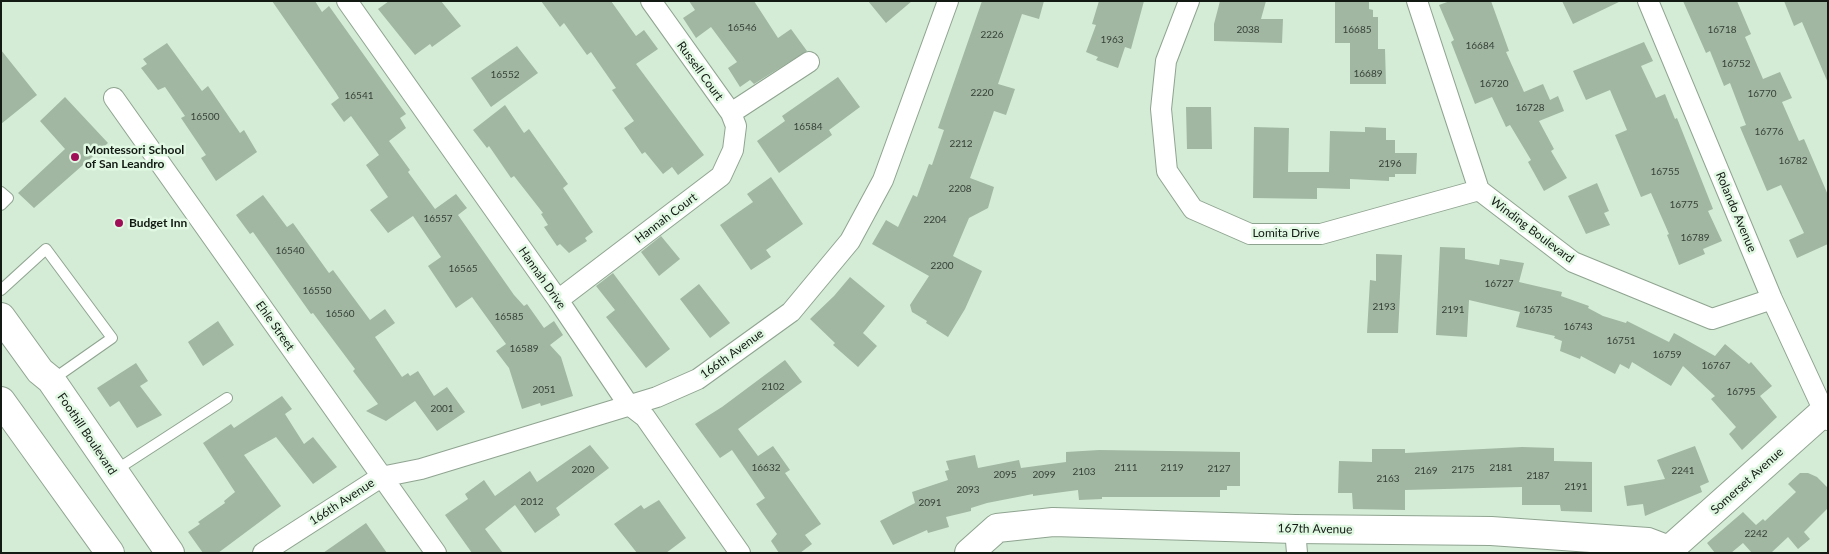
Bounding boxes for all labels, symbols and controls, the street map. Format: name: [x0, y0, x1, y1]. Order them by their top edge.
house number: 16546: [728, 22, 756, 34]
house number: 2038: [1236, 24, 1260, 36]
house number: 16685: [1343, 24, 1371, 36]
house number: 16718: [1708, 24, 1736, 36]
house number: 2226: [980, 29, 1004, 41]
house number: 1963: [1100, 34, 1124, 46]
street label: Russell Court: [674, 39, 726, 103]
house number: 16684: [1466, 40, 1494, 52]
house number: 16752: [1722, 58, 1750, 70]
house number: 16689: [1354, 68, 1382, 80]
house number: 16552: [491, 69, 519, 81]
house number: 16720: [1480, 78, 1508, 90]
house number: 2220: [970, 87, 994, 99]
house number: 16770: [1748, 88, 1776, 100]
house number: 16541: [345, 90, 373, 102]
house number: 16728: [1516, 102, 1544, 114]
house number: 16500: [191, 111, 219, 123]
house number: 16584: [794, 121, 822, 133]
house number: 16776: [1755, 126, 1783, 138]
house number: 2212: [949, 138, 973, 150]
place label: Montessori School of San Leandro: [85, 143, 184, 171]
marker: Montessori School of San Leandro: [69, 151, 81, 163]
house number: 16782: [1779, 155, 1807, 167]
house number: 2196: [1378, 158, 1402, 170]
house number: 16755: [1651, 166, 1679, 178]
street label: Rolando Avenue: [1713, 170, 1759, 254]
house number: 2208: [948, 183, 972, 195]
street label: Hannah Court: [632, 190, 700, 246]
street label: Winding Boulevard: [1487, 194, 1577, 266]
house number: 16775: [1670, 199, 1698, 211]
house number: 16557: [424, 213, 452, 225]
house number: 2204: [923, 214, 947, 226]
place label: Budget Inn: [129, 216, 187, 230]
marker: Budget Inn: [113, 217, 125, 229]
street label: Lomita Drive: [1252, 226, 1320, 240]
house number: 16789: [1681, 232, 1709, 244]
street label: Hannah Drive: [515, 244, 569, 312]
house number: 16540: [276, 245, 304, 257]
house number: 2200: [930, 260, 954, 272]
house number: 16565: [449, 263, 477, 275]
house number: 16727: [1485, 278, 1513, 290]
house number: 16550: [303, 285, 331, 297]
street label: Ehle Street: [253, 298, 297, 354]
house number: 2193: [1372, 301, 1396, 313]
house number: 2191: [1441, 304, 1465, 316]
house number: 16735: [1524, 304, 1552, 316]
house number: 16560: [326, 308, 354, 320]
house number: 16585: [495, 311, 523, 323]
house number: 16743: [1564, 321, 1592, 333]
street label: 166th Avenue: [698, 326, 766, 382]
house number: 16751: [1607, 335, 1635, 347]
house number: 16589: [510, 343, 538, 355]
house number: 16759: [1653, 349, 1681, 361]
house number: 16767: [1702, 360, 1730, 372]
house number: 2102: [761, 381, 785, 393]
house number: 2051: [532, 384, 556, 396]
house number: 16795: [1727, 386, 1755, 398]
street label: Foothill Boulevard: [54, 390, 120, 478]
house number: 2001: [430, 403, 454, 415]
street label: Somerset Avenue: [1708, 445, 1786, 517]
house number: 16632: [752, 462, 780, 474]
house number: 2111: [1114, 462, 1138, 474]
house number: 2119: [1160, 462, 1184, 474]
house number: 2181: [1489, 462, 1513, 474]
house number: 2127: [1207, 463, 1231, 475]
house number: 2020: [571, 464, 595, 476]
house number: 2175: [1451, 464, 1475, 476]
house number: 2169: [1414, 465, 1438, 477]
house number: 2241: [1671, 465, 1695, 477]
house number: 2103: [1072, 466, 1096, 478]
house number: 2095: [993, 469, 1017, 481]
house number: 2099: [1032, 469, 1056, 481]
house number: 2187: [1526, 470, 1550, 482]
house number: 2163: [1376, 473, 1400, 485]
street label: 166th Avenue: [307, 476, 377, 528]
house number: 2191: [1564, 481, 1588, 493]
house number: 2093: [956, 484, 980, 496]
house number: 2012: [520, 496, 544, 508]
house number: 2091: [918, 497, 942, 509]
street label: 167th Avenue: [1278, 521, 1352, 537]
house number: 2242: [1744, 528, 1768, 540]

